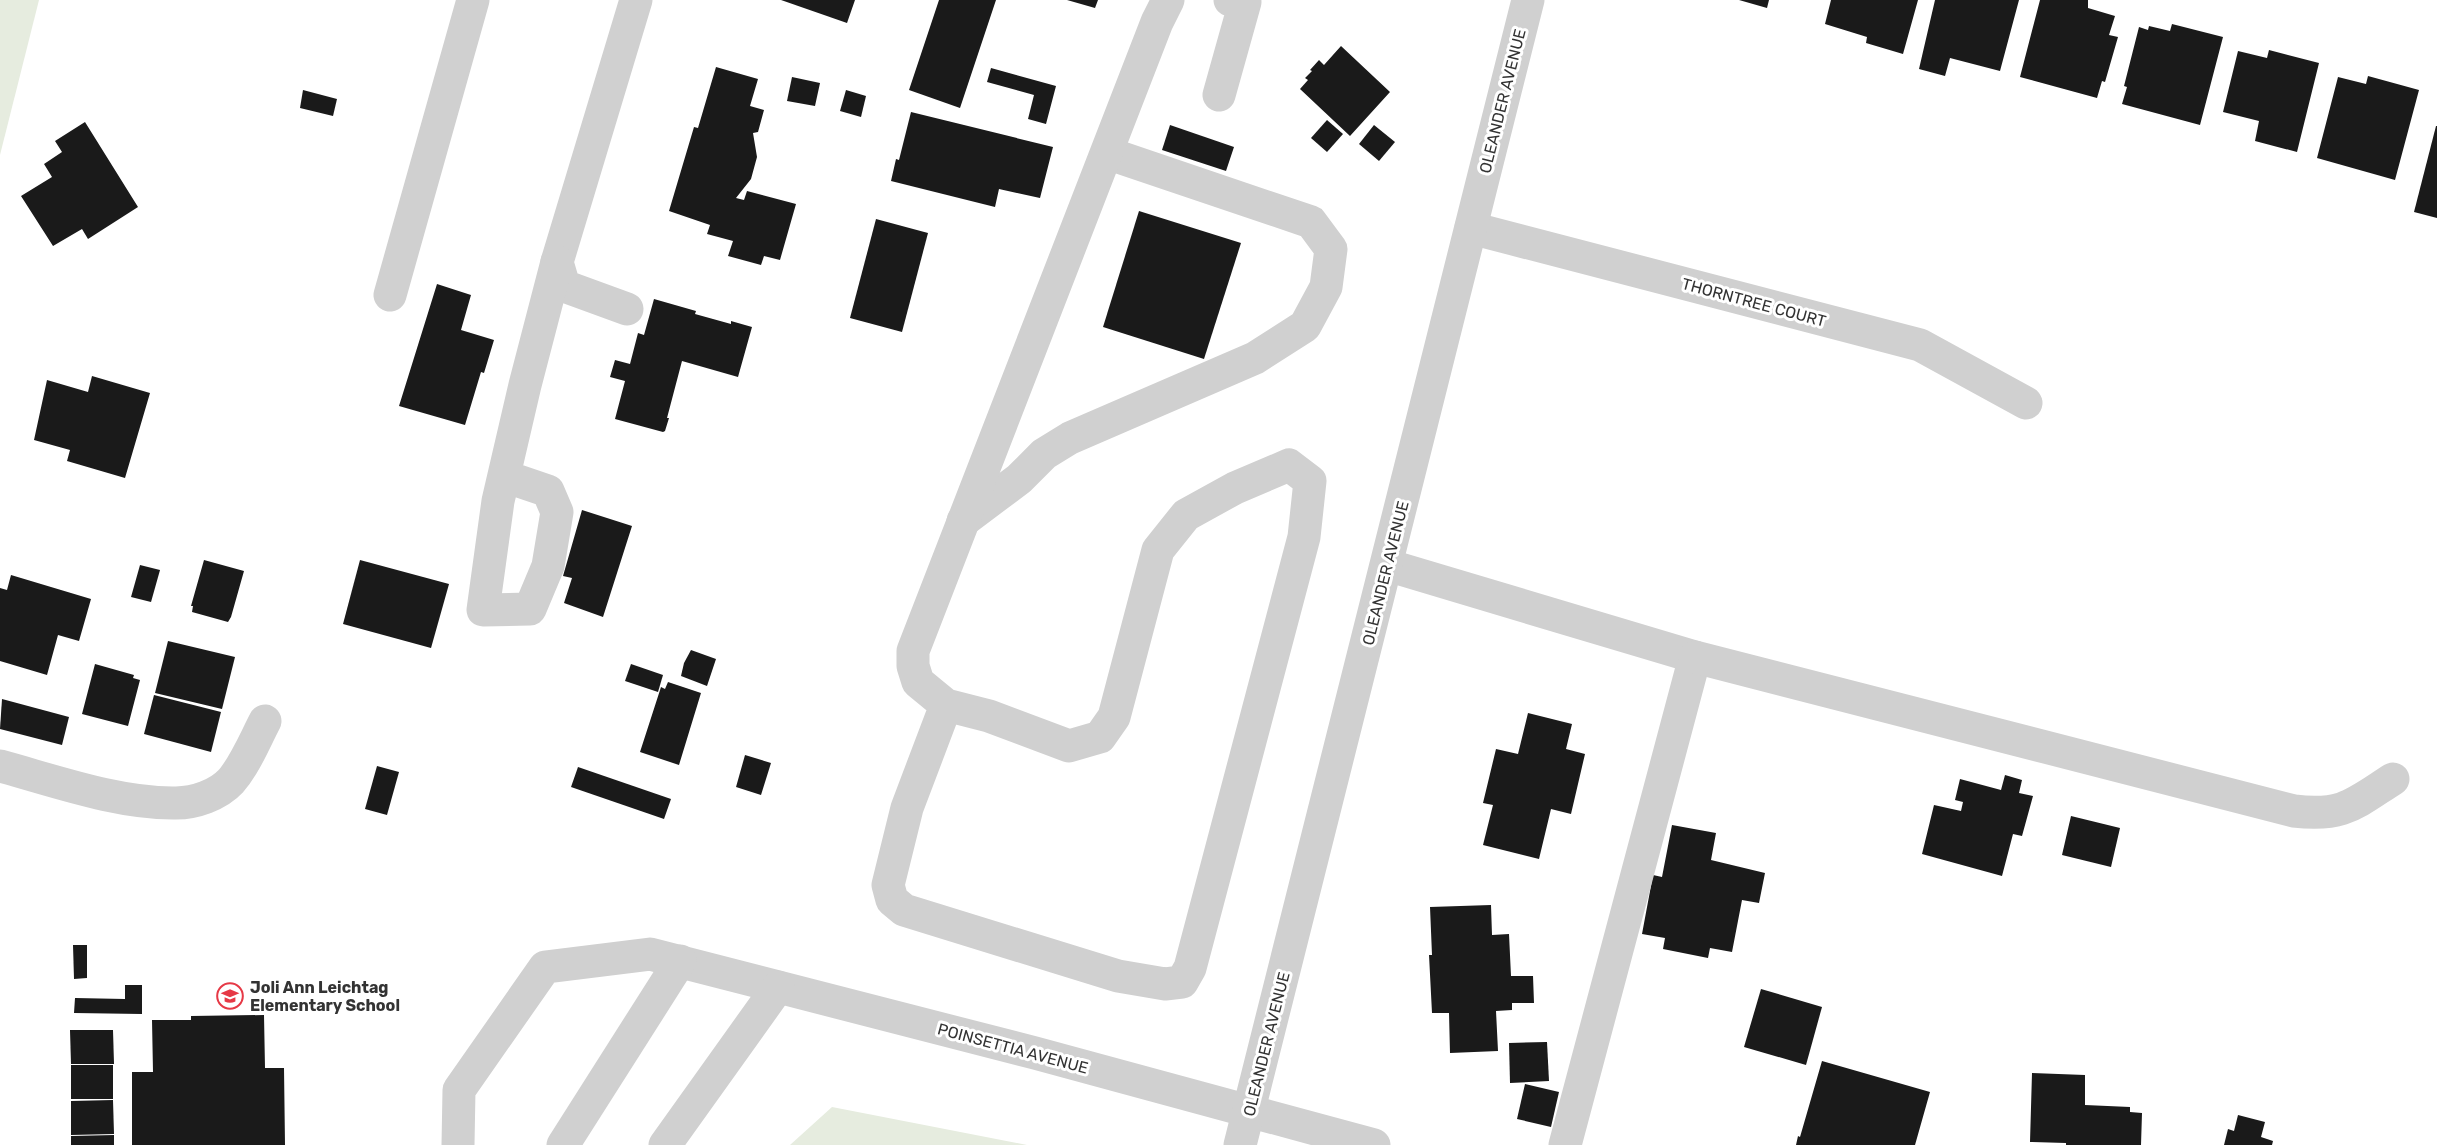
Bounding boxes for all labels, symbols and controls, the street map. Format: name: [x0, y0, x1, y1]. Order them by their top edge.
street label: OLEANDER AVENUE: [1475, 27, 1530, 175]
street label: THORNTREE COURT: [1680, 274, 1828, 331]
street label: OLEANDER AVENUE: [1358, 499, 1413, 647]
street label: OLEANDER AVENUE: [1239, 970, 1294, 1118]
place label: Joli Ann Leichtag Elementary School: [250, 978, 400, 1015]
school or university icon: Joli Ann Leichtag Elementary School: [215, 981, 245, 1011]
street label: POINSETTIA AVENUE: [936, 1019, 1090, 1078]

